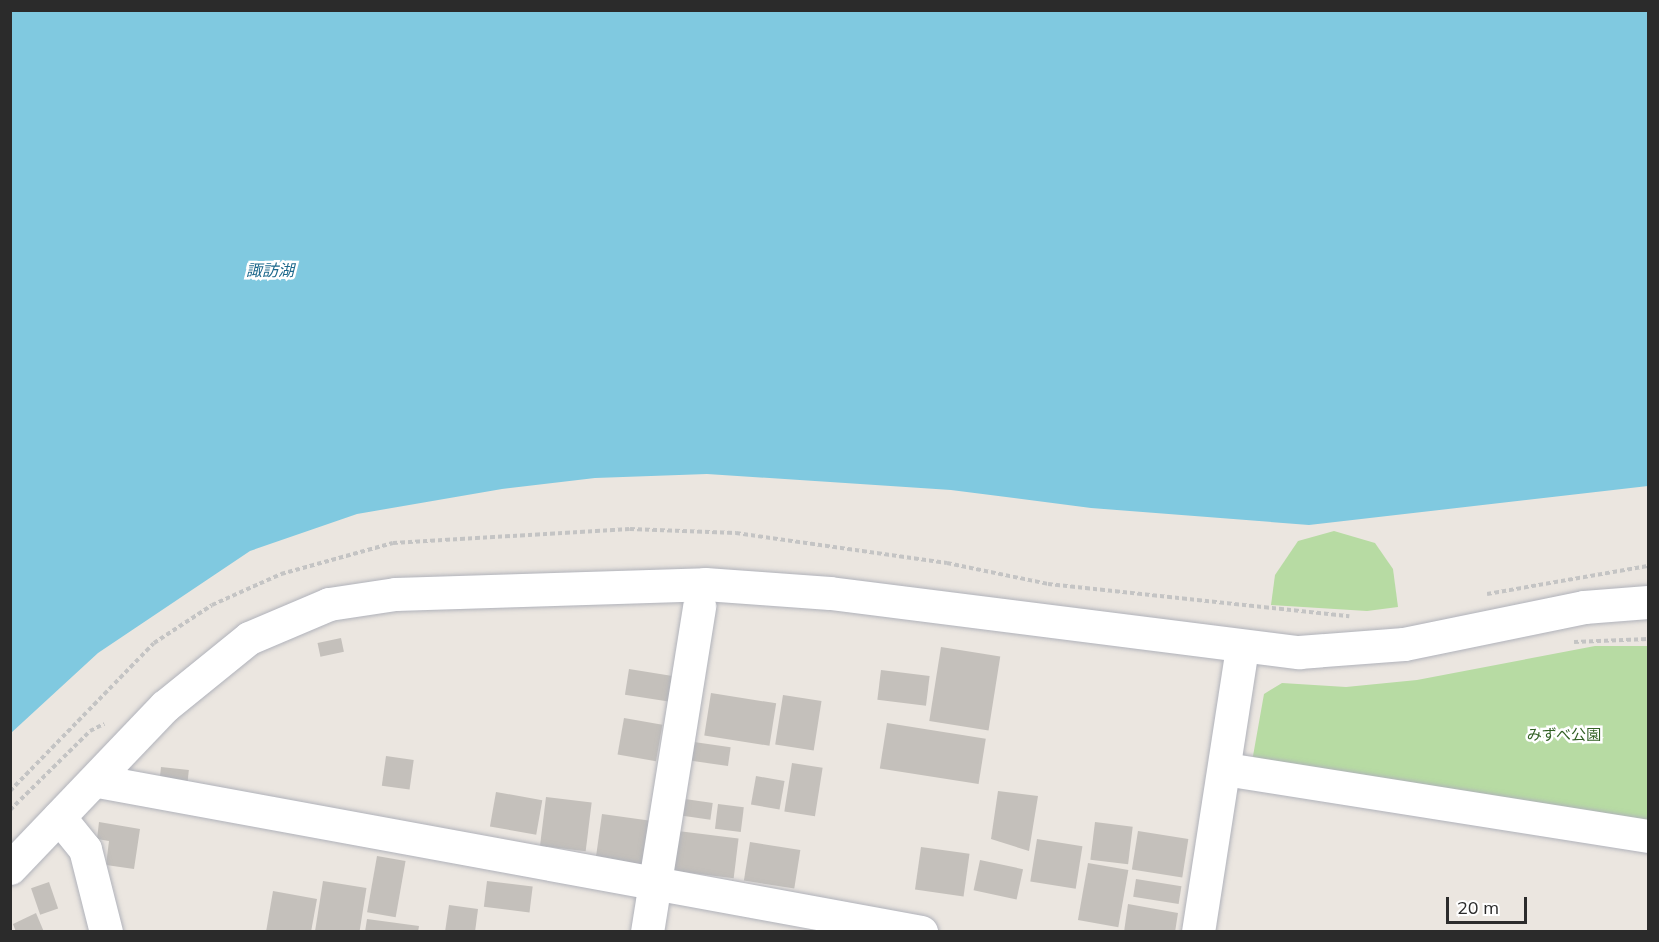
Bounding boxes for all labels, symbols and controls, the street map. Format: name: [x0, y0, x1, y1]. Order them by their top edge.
water label: 諏訪湖: [246, 260, 294, 280]
park label: みずべ公園: [1527, 726, 1601, 744]
scale bar: [1449, 885, 1530, 923]
text: 20 m: [1457, 896, 1499, 919]

